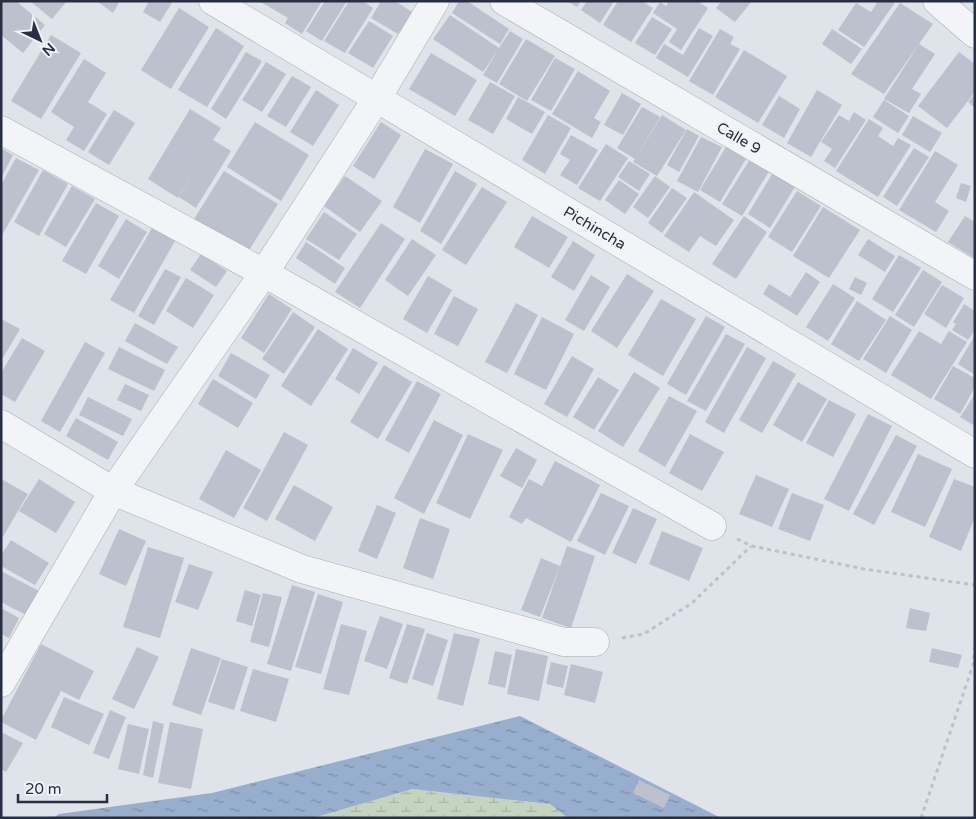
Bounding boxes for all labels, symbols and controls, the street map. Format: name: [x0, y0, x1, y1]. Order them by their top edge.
north arrow: [15, 15, 65, 65]
text: N: [39, 39, 58, 59]
street label: Calle 9: [714, 118, 764, 158]
street label: Pichincha: [560, 202, 629, 253]
scale bar: [18, 772, 106, 804]
text: 20 m: [25, 780, 62, 798]

